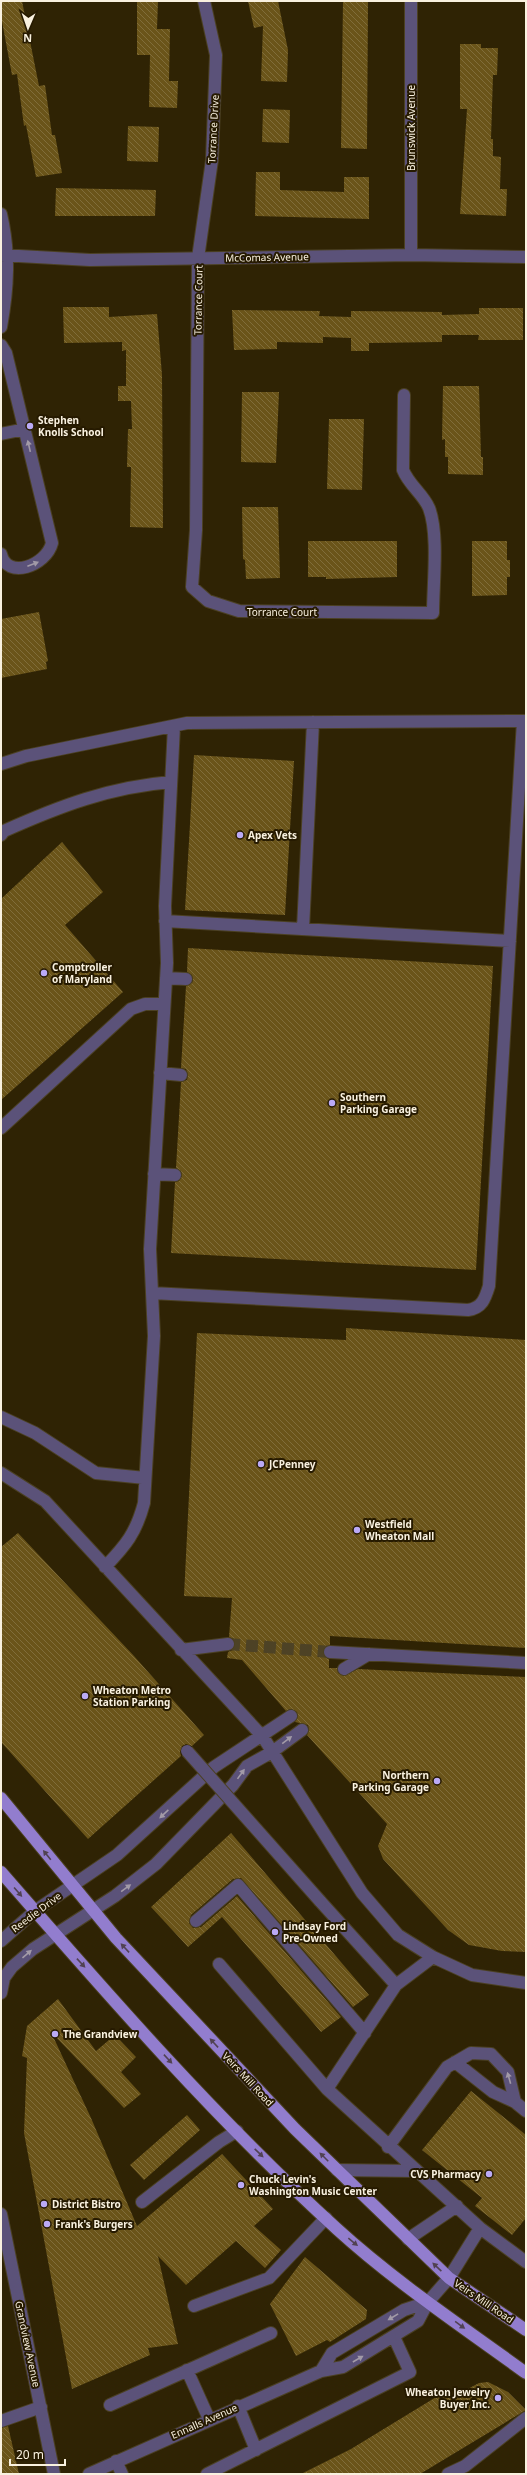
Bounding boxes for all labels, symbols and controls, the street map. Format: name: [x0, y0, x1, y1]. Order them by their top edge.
north arrow: [8, 8, 48, 48]
text: N: [23, 31, 32, 46]
street label: Brunswick Avenue: [404, 85, 418, 171]
street label: Torrance Drive: [204, 94, 222, 164]
street label: McComas Avenue: [225, 249, 309, 265]
street label: Torrance Court: [190, 264, 206, 335]
place label: Stephen Knolls School: [38, 413, 104, 439]
marker: Stephen Knolls School: [25, 421, 35, 431]
one-way arrow: [26, 440, 32, 452]
one-way arrow: [28, 561, 40, 567]
street label: Torrance Court: [247, 605, 317, 619]
place label: Apex Vets: [248, 828, 297, 842]
marker: Apex Vets: [235, 830, 245, 840]
place label: Comptroller of Maryland: [52, 960, 113, 986]
marker: Comptroller of Maryland: [39, 968, 49, 978]
place label: Southern Parking Garage: [340, 1090, 417, 1116]
marker: Southern Parking Garage: [327, 1098, 337, 1108]
place label: JCPenney: [268, 1457, 316, 1471]
marker: JCPenney: [256, 1459, 266, 1469]
place label: Westfield Wheaton Mall: [365, 1517, 434, 1543]
marker: Westfield Wheaton Mall: [352, 1525, 362, 1535]
place label: Wheaton Metro Station Parking: [93, 1683, 171, 1709]
marker: Wheaton Metro Station Parking: [80, 1691, 90, 1701]
one-way arrow: [281, 1736, 292, 1745]
place label: Northern Parking Garage: [352, 1768, 429, 1794]
one-way arrow: [237, 1769, 245, 1780]
marker: Northern Parking Garage: [432, 1776, 442, 1786]
one-way arrow: [160, 1809, 169, 1818]
one-way arrow: [43, 1850, 52, 1861]
one-way arrow: [121, 1884, 132, 1892]
one-way arrow: [13, 1887, 22, 1896]
street label: Reedie Drive: [8, 1888, 64, 1935]
place label: Lindsay Ford Pre-Owned: [283, 1919, 346, 1945]
marker: Lindsay Ford Pre-Owned: [270, 1927, 280, 1937]
one-way arrow: [121, 1943, 130, 1953]
one-way arrow: [22, 1949, 33, 1958]
one-way arrow: [77, 1957, 86, 1968]
place label: The Grandview: [63, 2027, 138, 2041]
marker: The Grandview: [50, 2029, 60, 2039]
one-way arrow: [209, 2038, 219, 2048]
street label: Veirs Mill Road: [219, 2049, 277, 2109]
one-way arrow: [164, 2054, 173, 2064]
one-way arrow: [506, 2072, 512, 2084]
one-way arrow: [254, 2148, 264, 2158]
one-way arrow: [319, 2152, 329, 2162]
place label: CVS Pharmacy: [410, 2167, 481, 2181]
marker: CVS Pharmacy: [484, 2169, 494, 2179]
place label: Chuck Levin's Washington Music Center: [249, 2172, 377, 2198]
marker: Chuck Levin's Washington Music Center: [236, 2180, 246, 2190]
place label: District Bistro: [52, 2197, 121, 2211]
marker: District Bistro: [39, 2199, 49, 2209]
place label: Frank's Burgers: [55, 2217, 133, 2231]
marker: Frank's Burgers: [42, 2219, 52, 2229]
one-way arrow: [348, 2238, 359, 2246]
one-way arrow: [432, 2262, 443, 2271]
street label: Veirs Mill Road: [451, 2276, 517, 2326]
street label: Grandview Avenue: [12, 2300, 44, 2389]
one-way arrow: [387, 2313, 399, 2320]
one-way arrow: [455, 2321, 465, 2329]
one-way arrow: [352, 2355, 364, 2362]
place label: Wheaton Jewelry Buyer Inc.: [405, 2385, 490, 2411]
marker: Wheaton Jewelry Buyer Inc.: [493, 2393, 503, 2403]
street label: Ennalls Avenue: [169, 2400, 240, 2442]
scale bar: [10, 2441, 65, 2467]
text: 20 m: [16, 2446, 44, 2463]

